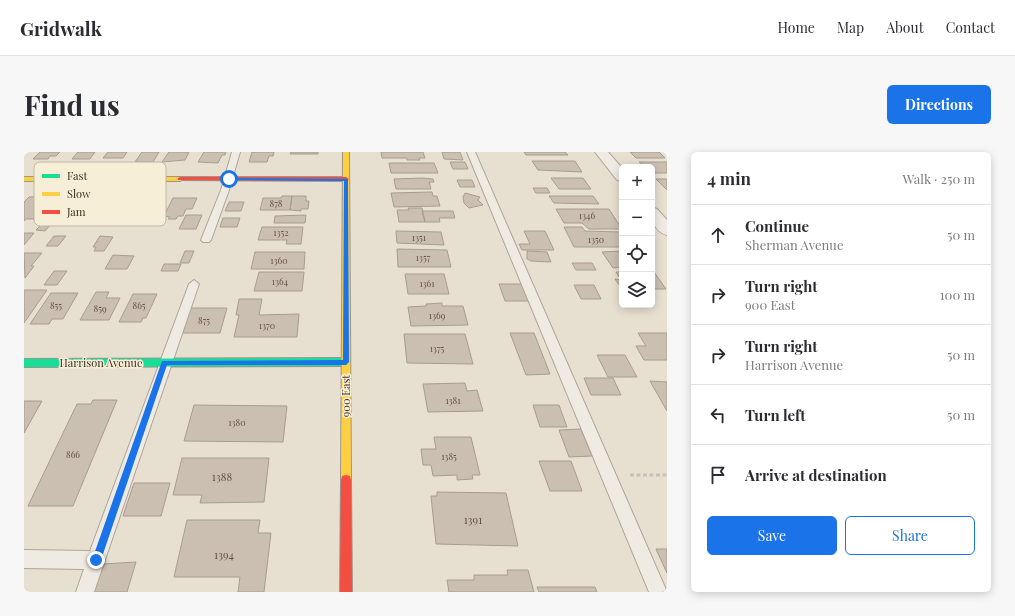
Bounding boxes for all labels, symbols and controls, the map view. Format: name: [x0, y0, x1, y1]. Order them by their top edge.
text: Gridwalk: [20, 15, 102, 41]
text: Home: [777, 18, 815, 37]
text: Map: [837, 18, 864, 37]
text: About: [886, 18, 924, 37]
text: Contact: [946, 18, 995, 37]
button: Directions: [887, 85, 991, 124]
text: Find us: [24, 86, 120, 123]
legend: [34, 162, 166, 226]
map controls: [619, 164, 655, 308]
button: +: [619, 164, 655, 200]
text: 4 min: [707, 167, 751, 189]
text: Fast: [67, 168, 87, 183]
route start: [220, 170, 238, 188]
text: Walk · 250 m: [903, 170, 975, 187]
text: Slow: [67, 186, 91, 201]
house number: 878: [269, 197, 283, 209]
button: −: [619, 200, 655, 236]
text: Jam: [66, 204, 86, 219]
house number: 1346: [579, 209, 596, 221]
text: Continue: [745, 216, 809, 236]
icon: ahead: [707, 224, 729, 246]
house number: 1352: [273, 226, 289, 238]
text: 50 m: [947, 226, 975, 243]
house number: 1351: [412, 231, 427, 243]
house number: 1350: [588, 233, 604, 245]
button: locate: [619, 236, 655, 272]
text: Sherman Avenue: [745, 236, 844, 253]
house number: 1357: [416, 251, 431, 263]
house number: 1360: [270, 254, 288, 266]
button: layers: [619, 272, 655, 308]
house number: 1364: [272, 275, 289, 287]
text: Turn right: [745, 276, 818, 296]
house number: 1361: [419, 277, 435, 289]
icon: right: [707, 284, 729, 306]
text: 100 m: [940, 286, 975, 303]
text: 900 East: [745, 296, 795, 313]
house number: 855: [50, 299, 62, 311]
house number: 865: [132, 299, 146, 311]
house number: 859: [94, 302, 107, 314]
house number: 1369: [429, 309, 446, 321]
house number: 875: [198, 314, 210, 326]
house number: 1370: [259, 319, 275, 331]
text: Turn right: [745, 336, 818, 356]
house number: 1375: [430, 342, 445, 354]
icon: right: [707, 344, 729, 366]
text: 50 m: [947, 346, 975, 363]
street label: Harrison Avenue: [60, 355, 143, 370]
text: Harrison Avenue: [745, 356, 843, 373]
street label: 900 East: [338, 375, 353, 417]
house number: 1381: [445, 394, 461, 406]
icon: left: [707, 404, 729, 426]
text: Turn left: [745, 405, 806, 425]
text: 50 m: [947, 406, 975, 423]
house number: 1380: [228, 416, 246, 428]
house number: 866: [66, 448, 80, 460]
house number: 1385: [441, 450, 457, 462]
icon: arrive: [707, 464, 729, 486]
text: Arrive at destination: [745, 465, 887, 485]
house number: 1388: [212, 469, 232, 484]
house number: 1391: [464, 512, 482, 527]
button: Save: [707, 516, 837, 555]
button: Share: [845, 516, 975, 555]
house number: 1394: [214, 547, 234, 562]
route end: [87, 551, 105, 569]

